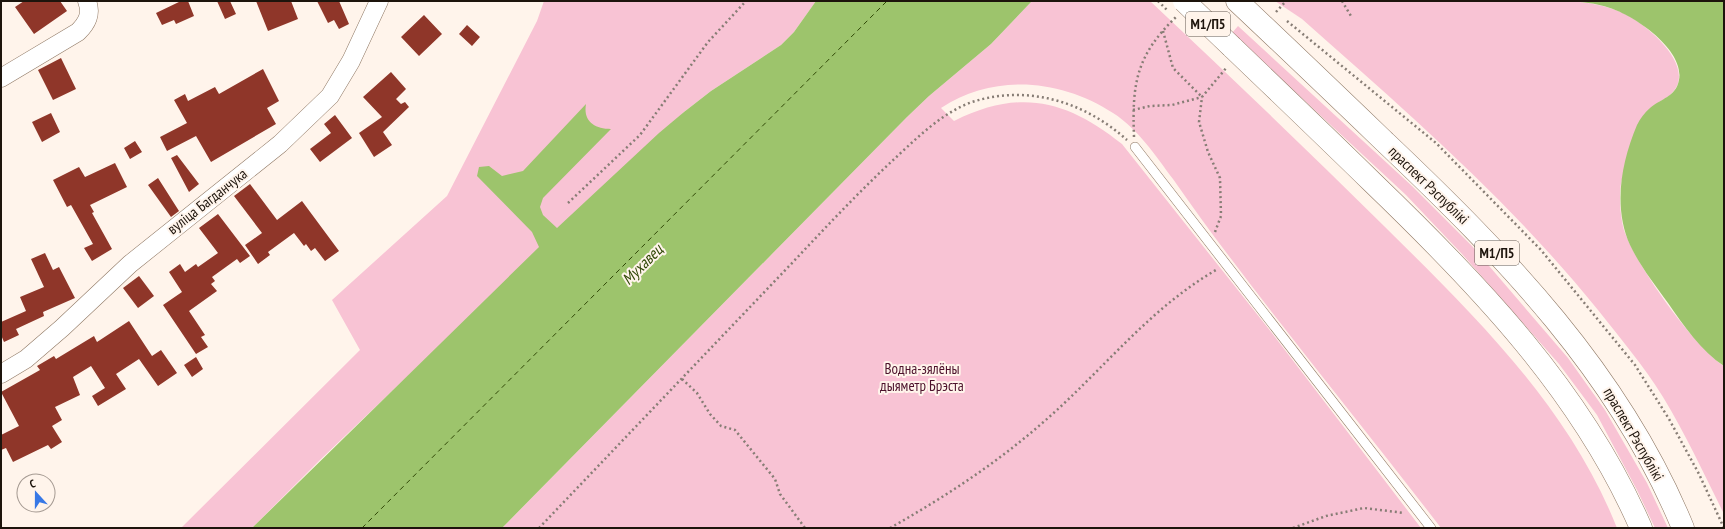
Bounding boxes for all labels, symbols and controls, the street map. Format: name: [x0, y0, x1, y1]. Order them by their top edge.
road number: М1/П5: [1186, 12, 1230, 36]
street label: праспект Рэспублікі: [1385, 142, 1473, 228]
street label: вуліца Багданчука: [163, 164, 251, 238]
water label: Мухавец: [617, 239, 667, 289]
road number: М1/П5: [1475, 241, 1519, 265]
park label: Водна-зялёны дыяметр Брэста: [880, 359, 964, 395]
street label: праспект Рэспублікі: [1600, 384, 1668, 484]
north arrow: [16, 473, 56, 513]
text: С: [28, 476, 37, 491]

